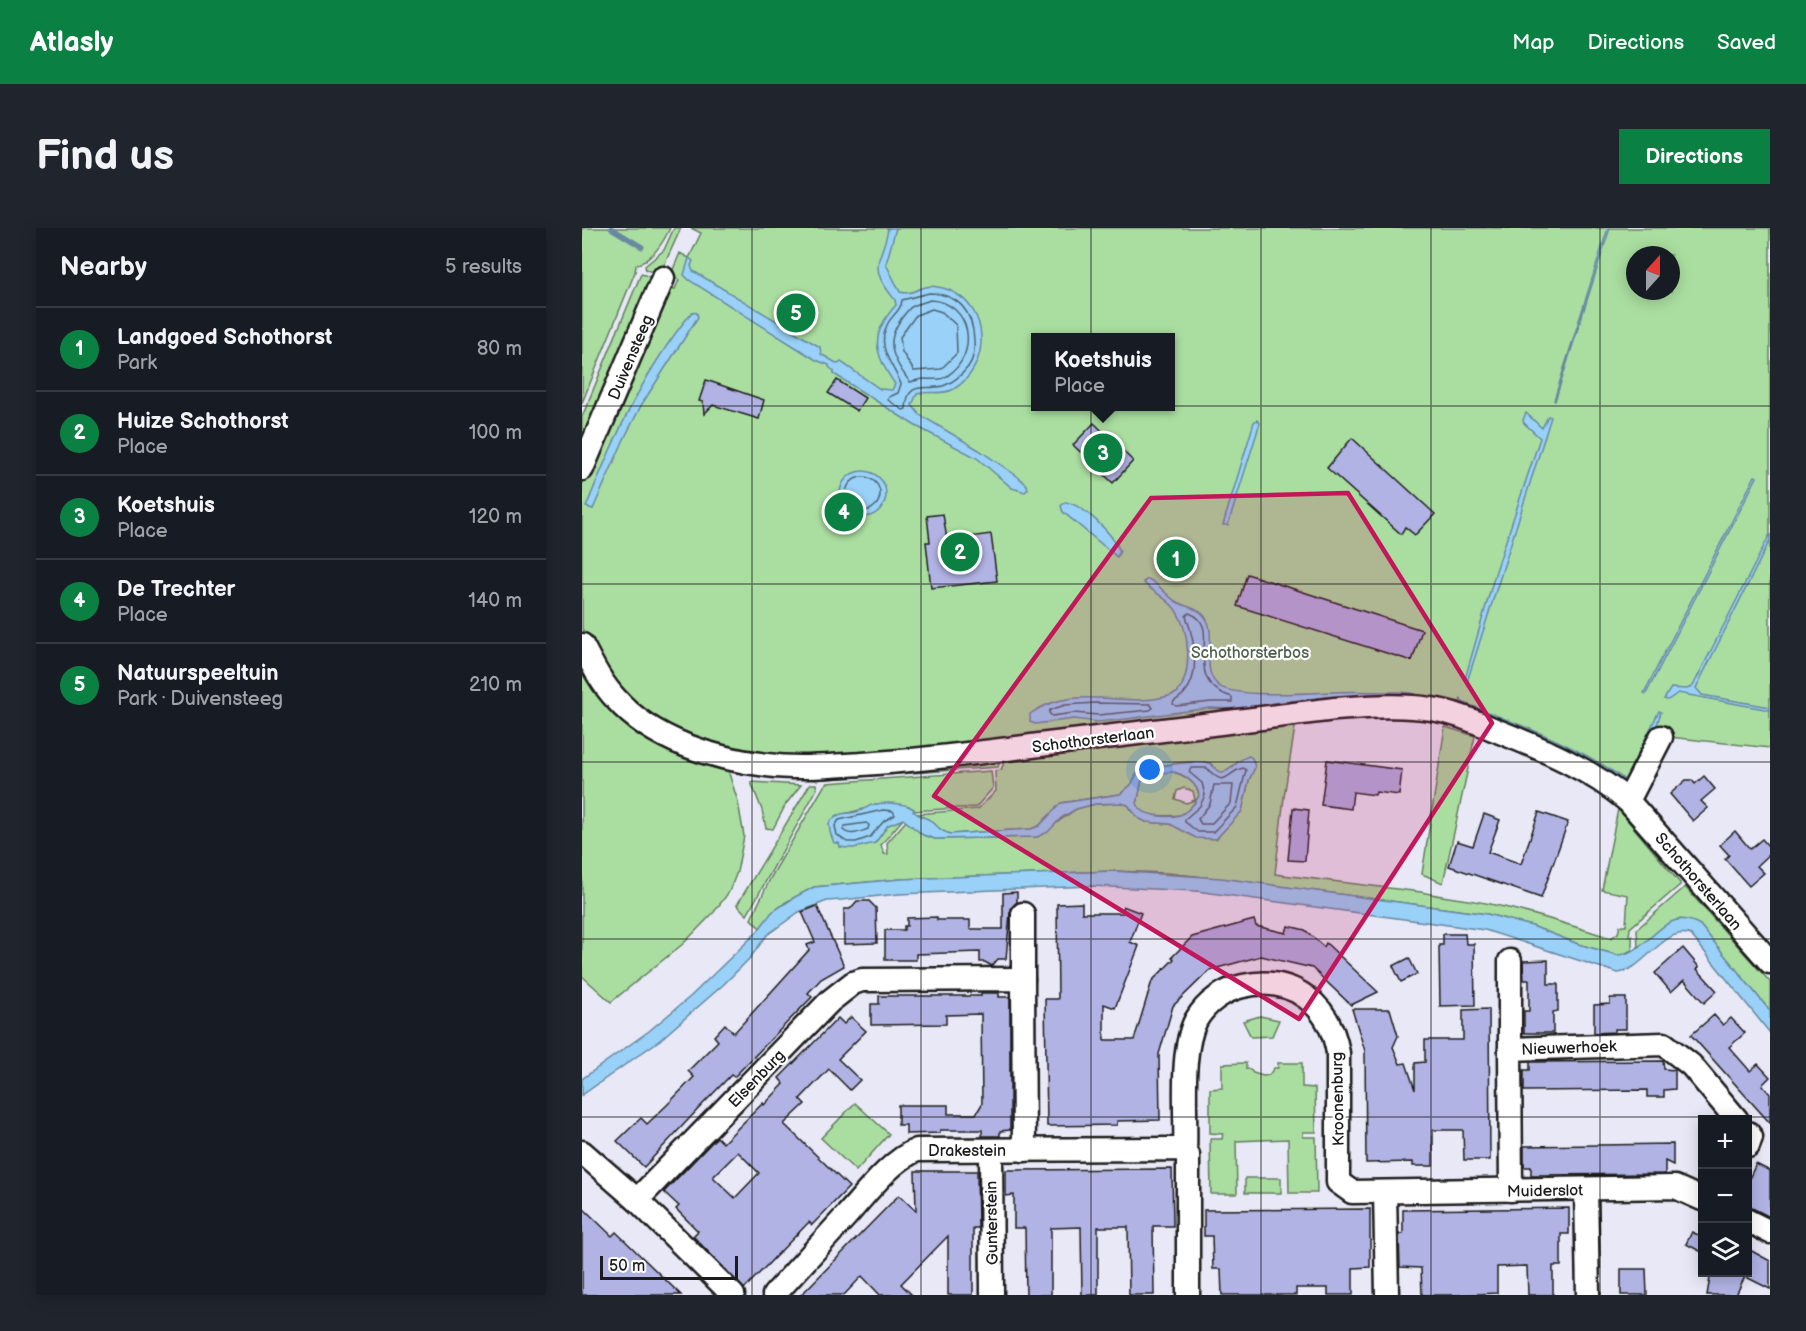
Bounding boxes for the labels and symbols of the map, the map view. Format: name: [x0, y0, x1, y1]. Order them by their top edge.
north arrow: [1626, 246, 1680, 300]
pin: 5: [776, 290, 816, 335]
street label: Duivensteeg: [605, 312, 658, 403]
pin: 3: [1084, 430, 1122, 476]
pin: 4: [824, 490, 864, 534]
pin: 2: [940, 530, 980, 574]
pin: 1: [1156, 536, 1196, 582]
park label: Schothorsterbos: [1191, 644, 1309, 663]
street label: Schothorsterlaan: [1031, 724, 1155, 757]
your location: [1135, 755, 1164, 784]
street label: Schothorsterlaan: [1650, 829, 1745, 935]
street label: Nieuwerhoek: [1521, 1037, 1617, 1060]
street label: Elsenburg: [725, 1046, 789, 1112]
street label: Kroonenburg: [1328, 1052, 1349, 1146]
street label: Drakestein: [928, 1142, 1006, 1161]
street label: Gunterstein: [982, 1181, 1003, 1265]
street label: Muiderslot: [1507, 1181, 1583, 1202]
scale bar: [600, 1253, 738, 1280]

